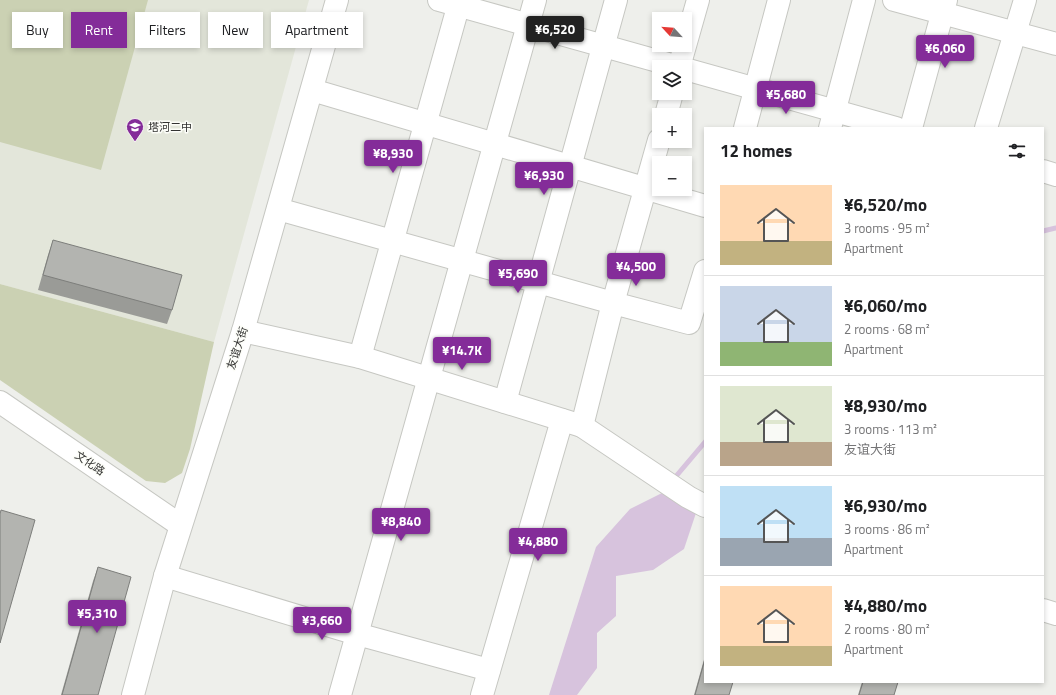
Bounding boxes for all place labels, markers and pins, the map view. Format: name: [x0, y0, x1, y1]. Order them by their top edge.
pin: ¥6,520: [522, 16, 588, 50]
pin: ¥6,060: [912, 35, 978, 69]
pin: ¥5,680: [753, 81, 819, 115]
school or university icon: 塔河二中: [125, 117, 145, 142]
place label: 塔河二中: [148, 119, 192, 135]
pin: ¥8,930: [360, 140, 426, 174]
pin: ¥6,930: [511, 162, 577, 196]
pin: ¥4,500: [603, 253, 669, 287]
pin: ¥5,690: [485, 260, 551, 294]
pin: ¥14.7K: [429, 337, 495, 371]
pin: ¥8,840: [368, 508, 434, 542]
pin: ¥4,880: [505, 528, 571, 562]
pin: ¥5,310: [64, 600, 130, 634]
pin: ¥3,660: [289, 607, 355, 641]

